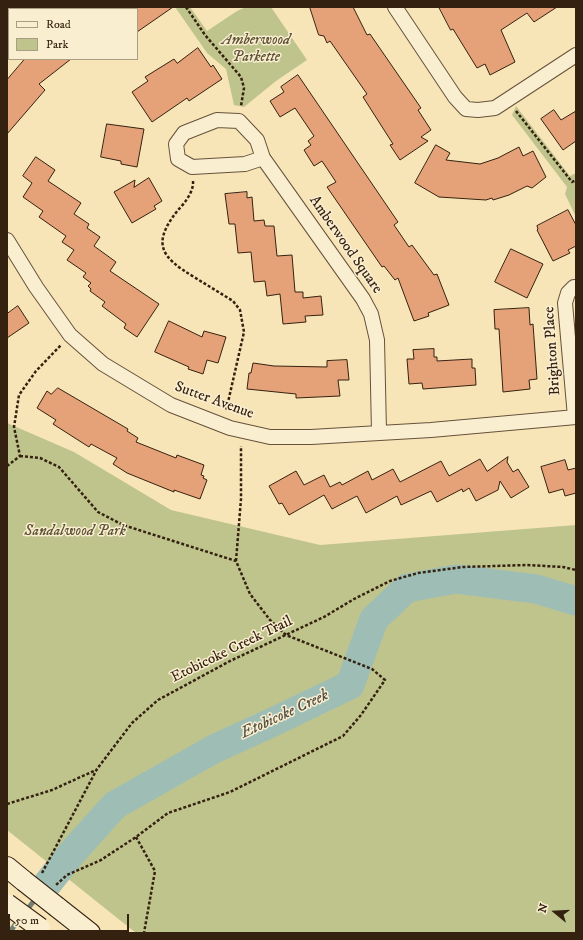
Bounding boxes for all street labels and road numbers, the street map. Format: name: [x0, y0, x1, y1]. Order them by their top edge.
street label: Amberwood Square: [305, 193, 385, 297]
street label: Brighton Place: [541, 306, 565, 396]
street label: Sutter Avenue: [172, 378, 256, 424]
street label: Etobicoke Creek Trail: [168, 613, 296, 687]

